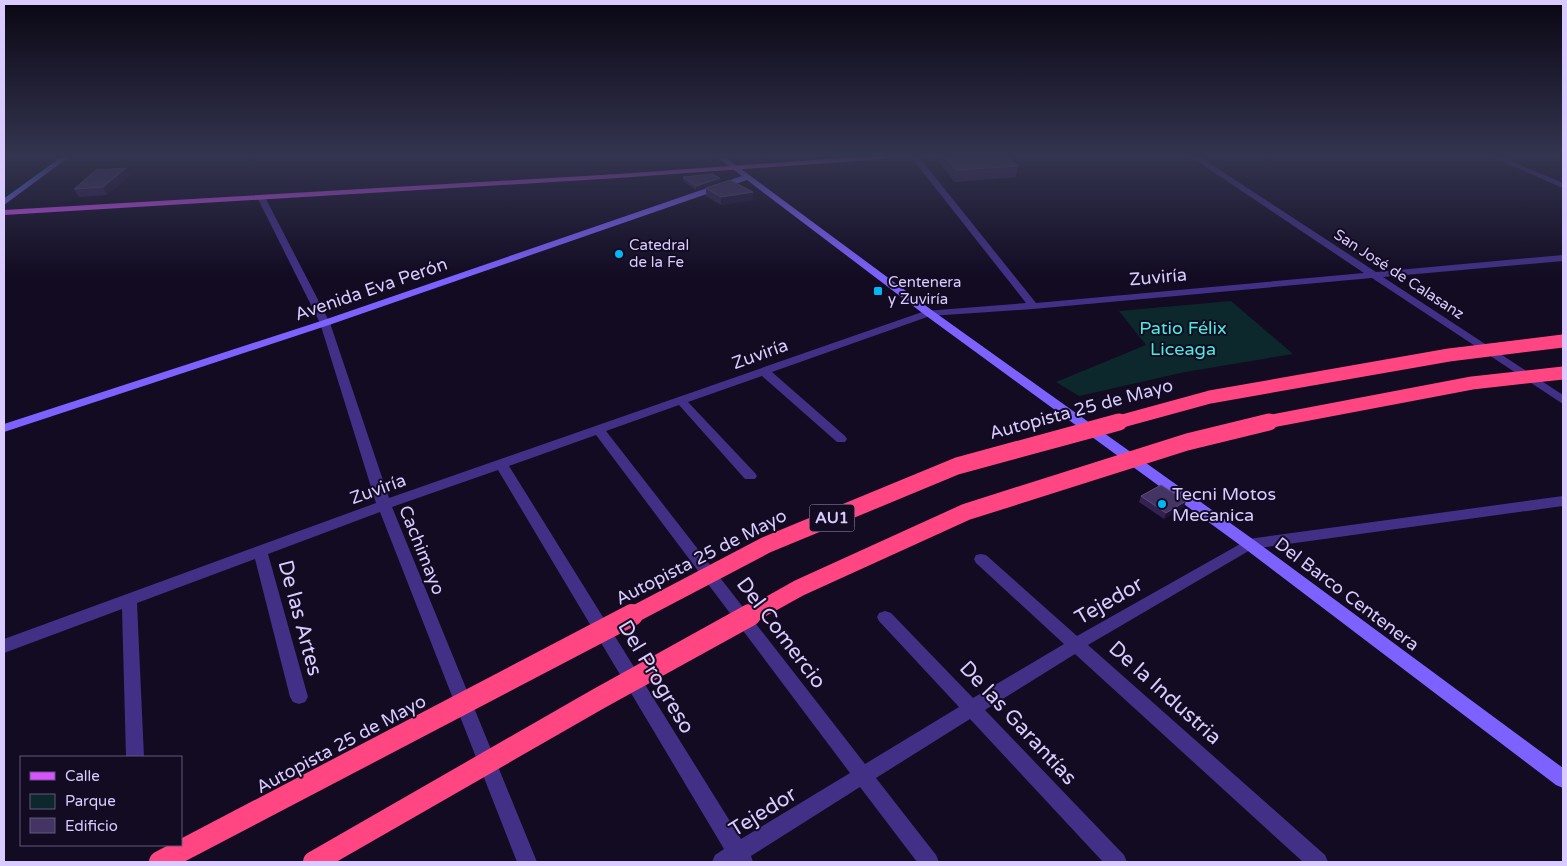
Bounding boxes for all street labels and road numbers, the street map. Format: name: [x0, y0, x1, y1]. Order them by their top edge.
street label: San José de Calasanz: [1331, 225, 1467, 323]
street label: Avenida Eva Perón: [292, 253, 450, 325]
street label: Zuviría: [1128, 264, 1188, 290]
street label: Zuviría: [729, 334, 791, 374]
street label: Autopista 25 de Mayo: [987, 374, 1175, 444]
street label: Zuviría: [347, 469, 409, 509]
street label: Cachimayo: [394, 502, 450, 598]
street label: Autopista 25 de Mayo: [612, 504, 790, 610]
road number: AU1: [810, 504, 854, 532]
street label: Del Barco Centenera: [1270, 533, 1424, 655]
street label: De las Artes: [273, 557, 327, 679]
street label: Del Comercio: [731, 572, 831, 694]
street label: Tejedor: [1070, 572, 1148, 630]
street label: Del Progreso: [612, 616, 700, 738]
street label: De la Industria: [1104, 636, 1226, 750]
street label: De las Garantías: [954, 656, 1082, 790]
street label: Autopista 25 de Mayo: [252, 690, 430, 798]
street label: Tejedor: [725, 782, 801, 842]

